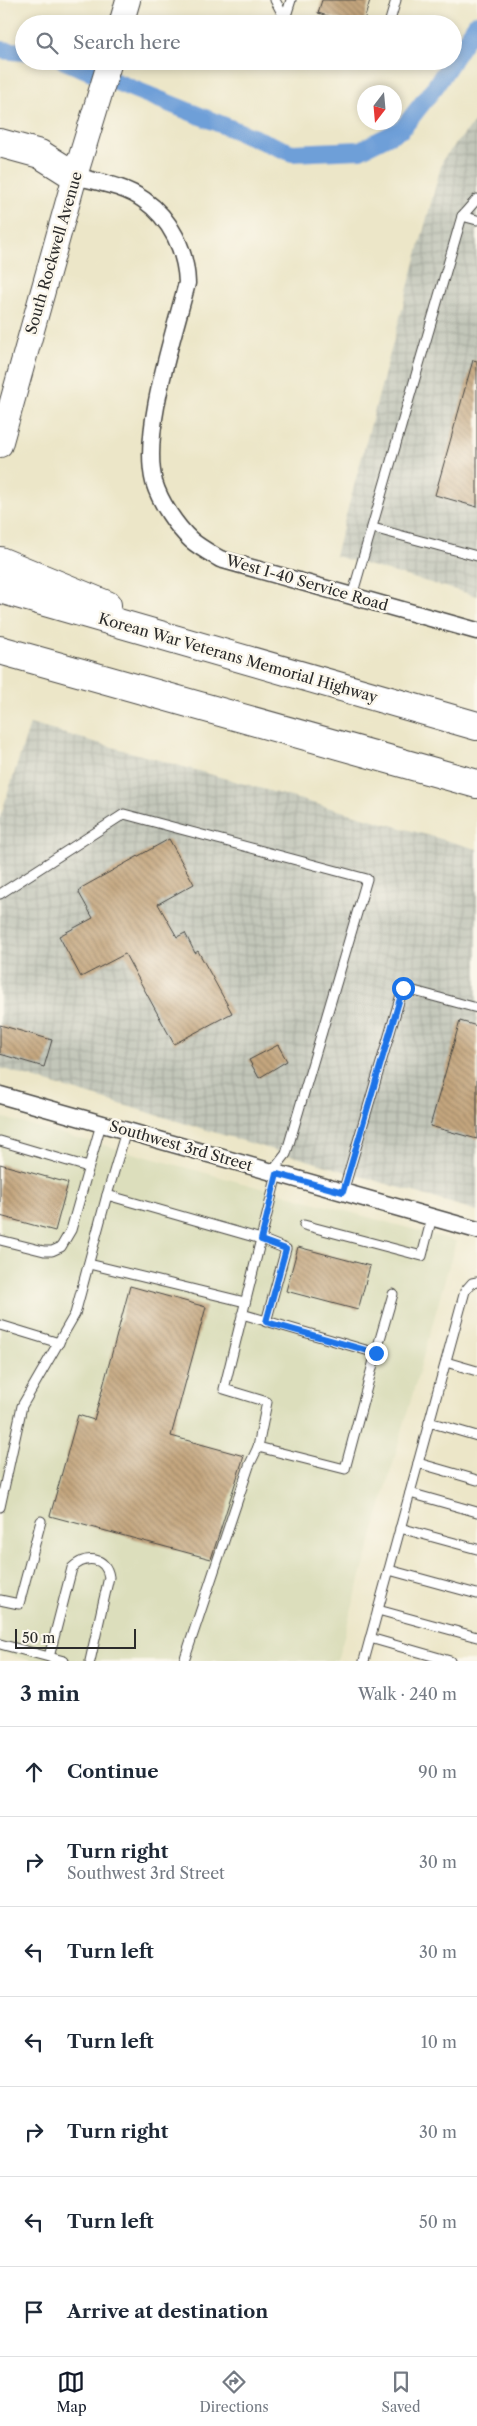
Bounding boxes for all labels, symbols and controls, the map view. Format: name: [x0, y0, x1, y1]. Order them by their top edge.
search box: [15, 15, 462, 70]
icon: search: [33, 29, 61, 57]
text: Search here: [73, 31, 181, 54]
north arrow: [357, 85, 402, 130]
street label: South Rockwell Avenue: [21, 169, 86, 336]
street label: West I-40 Service Road: [223, 550, 390, 615]
street label: Korean War Veterans Memorial Highway: [96, 608, 381, 707]
route start: [392, 977, 415, 1000]
street label: Southwest 3rd Street: [107, 1116, 256, 1175]
route end: [365, 1342, 388, 1365]
scale bar: [15, 1626, 136, 1649]
text: 50 m: [22, 1629, 55, 1647]
text: 3 min: [20, 1681, 80, 1706]
text: Walk · 240 m: [358, 1684, 457, 1704]
icon: ahead: [20, 1758, 48, 1786]
text: Continue: [67, 1760, 159, 1783]
text: 90 m: [418, 1762, 457, 1782]
text: Turn right: [67, 1840, 168, 1863]
icon: right: [20, 1848, 48, 1876]
text: 30 m: [419, 1852, 457, 1872]
text: Southwest 3rd Street: [67, 1863, 225, 1883]
icon: left: [20, 1938, 48, 1966]
text: Turn left: [67, 1940, 154, 1963]
text: 30 m: [419, 1942, 457, 1962]
icon: left: [20, 2028, 48, 2056]
text: Turn left: [67, 2030, 154, 2053]
text: 10 m: [421, 2032, 457, 2052]
icon: right: [20, 2118, 48, 2146]
text: Turn right: [67, 2120, 168, 2143]
text: 30 m: [419, 2122, 457, 2142]
icon: left: [20, 2208, 48, 2236]
text: Turn left: [67, 2210, 154, 2233]
text: 50 m: [419, 2212, 457, 2232]
icon: arrive: [20, 2298, 48, 2326]
text: Arrive at destination: [67, 2300, 268, 2323]
tab: Map: [56, 2368, 87, 2416]
tab: Directions: [199, 2368, 269, 2416]
tab: Saved: [382, 2368, 420, 2416]

